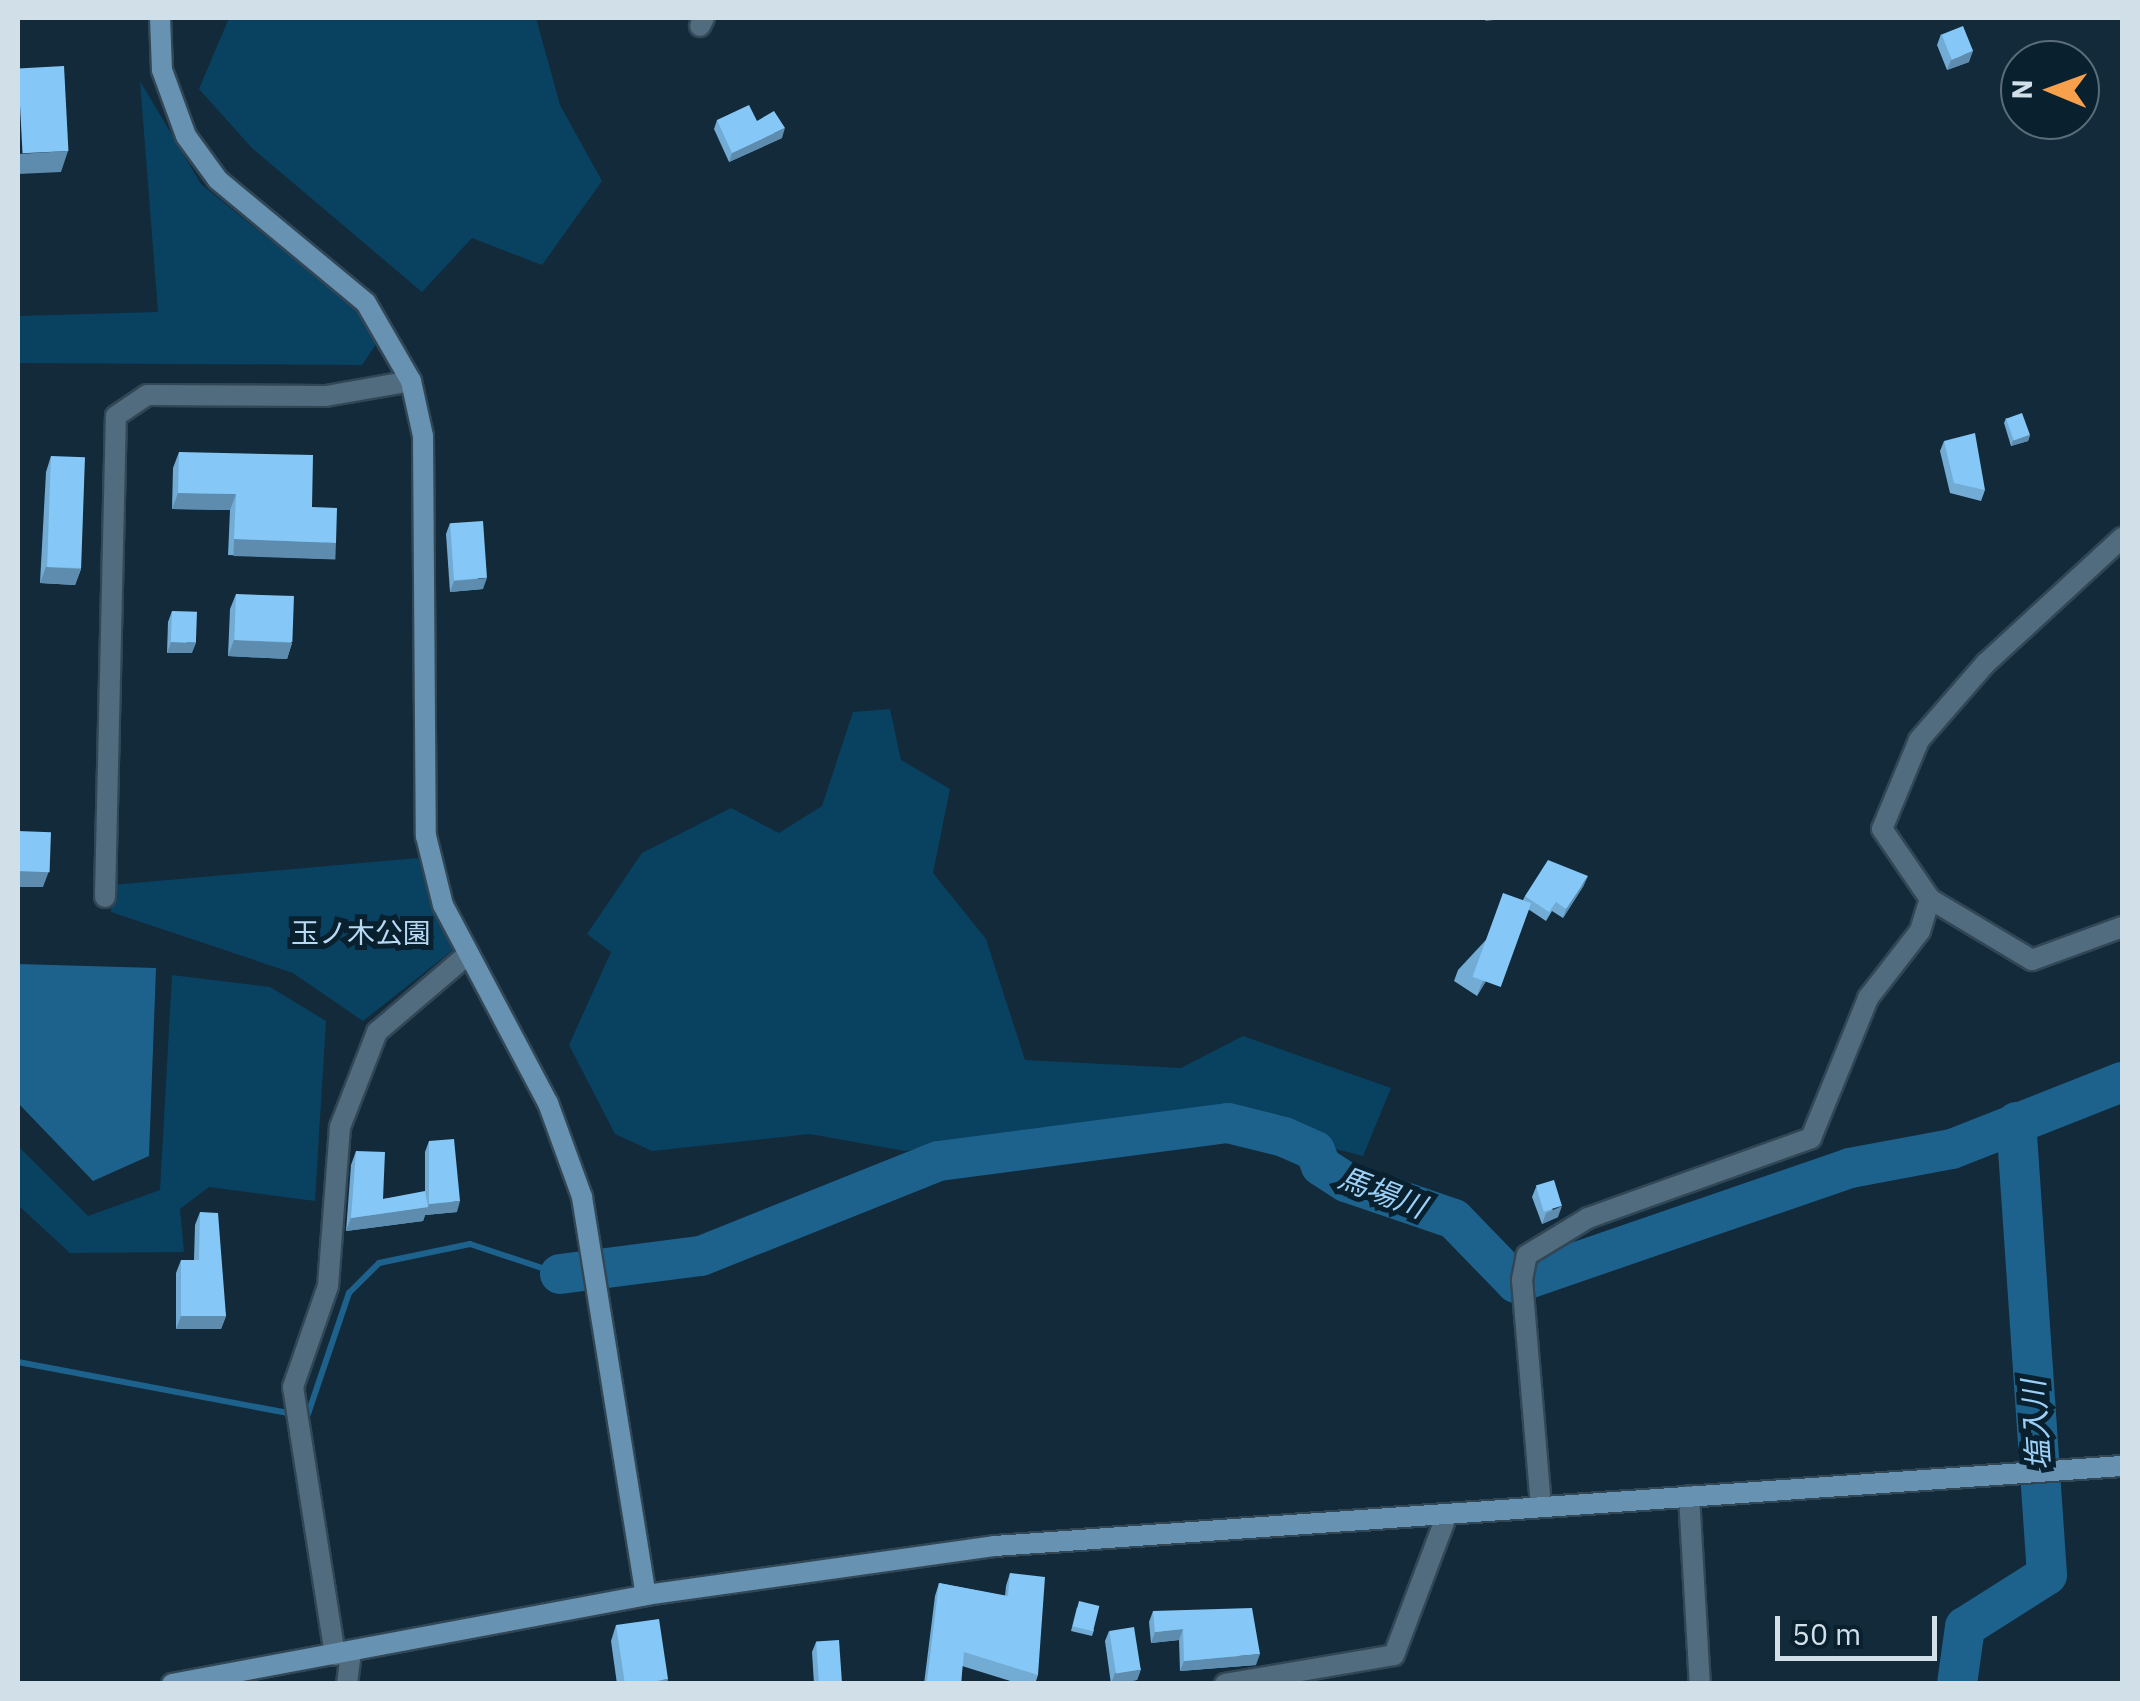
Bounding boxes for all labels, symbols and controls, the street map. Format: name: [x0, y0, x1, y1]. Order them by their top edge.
north arrow: [2000, 40, 2100, 140]
text: N: [2003, 79, 2040, 100]
park label: 玉ノ木公園: [291, 916, 431, 950]
water label: 馬場川: [1334, 1159, 1430, 1225]
water label: 塩入川: [2015, 1379, 2057, 1471]
scale bar: [1780, 1596, 1942, 1658]
text: 50 m: [1792, 1614, 1861, 1653]

